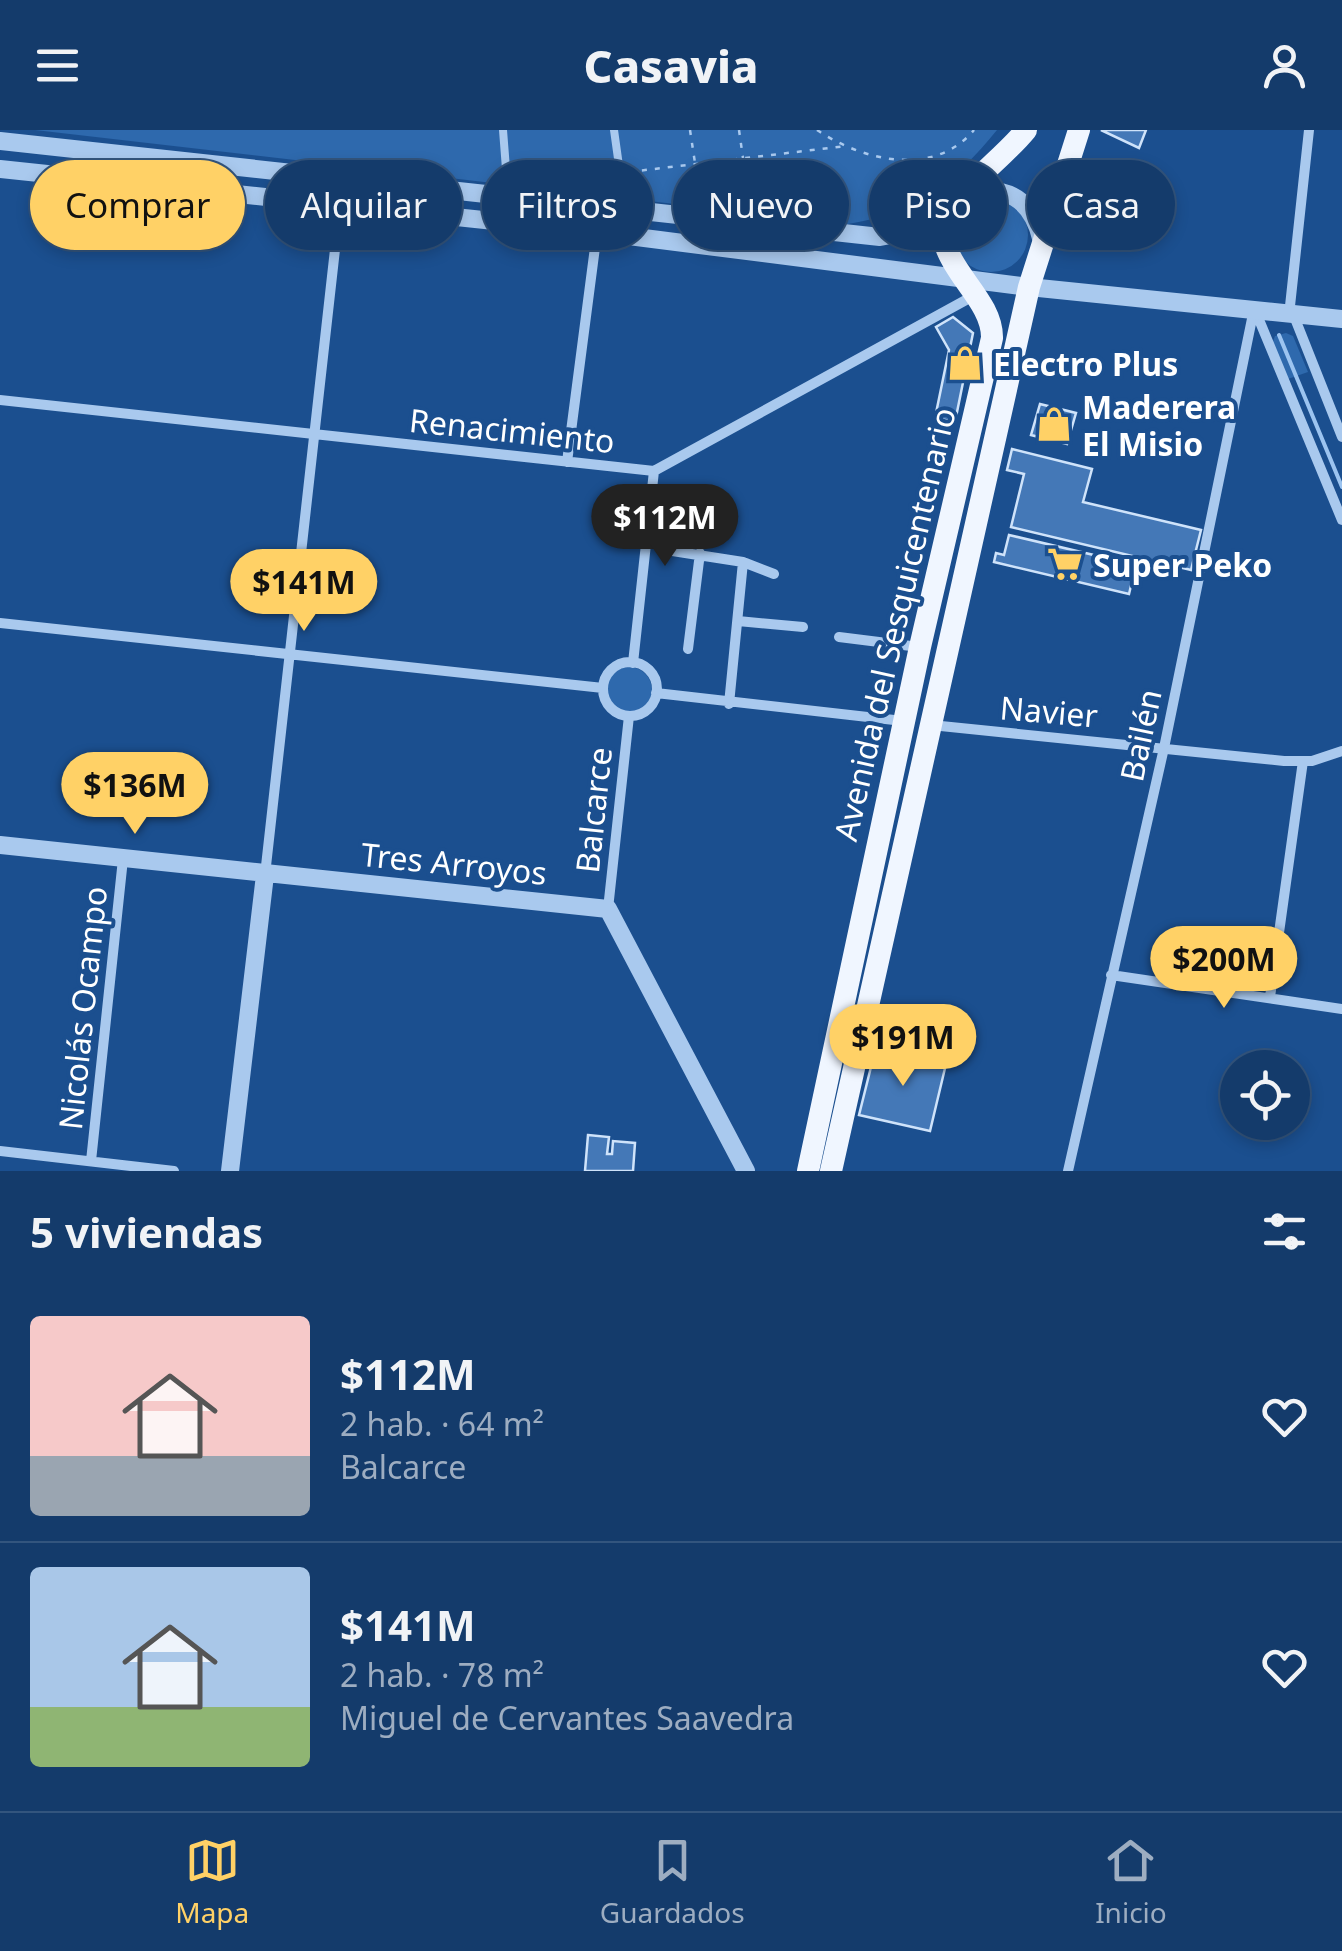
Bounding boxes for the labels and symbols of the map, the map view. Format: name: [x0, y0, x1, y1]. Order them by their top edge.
place label: Electro Plus: [993, 342, 1178, 385]
shop icon: Electro Plus: [946, 344, 984, 382]
place label: Maderera El Misio: [1082, 385, 1236, 465]
street label: Renacimiento: [407, 398, 617, 462]
street label: Avenida del Sesquicentenario: [823, 403, 965, 845]
shop icon: Maderera El Misio: [1035, 405, 1073, 443]
pin: $112M: [595, 484, 735, 569]
place label: Super Peko: [1093, 543, 1272, 586]
supermarket icon: Super Peko: [1046, 545, 1084, 583]
pin: $141M: [234, 549, 374, 634]
street label: Navier: [998, 685, 1100, 737]
street label: Bailén: [1109, 685, 1171, 785]
street label: Balcarce: [565, 745, 621, 875]
pin: $136M: [65, 752, 205, 837]
street label: Tres Arroyos: [359, 832, 549, 894]
street label: Nicolás Ocampo: [48, 884, 116, 1132]
pin: $200M: [1154, 926, 1294, 1011]
pin: $191M: [833, 1004, 973, 1089]

